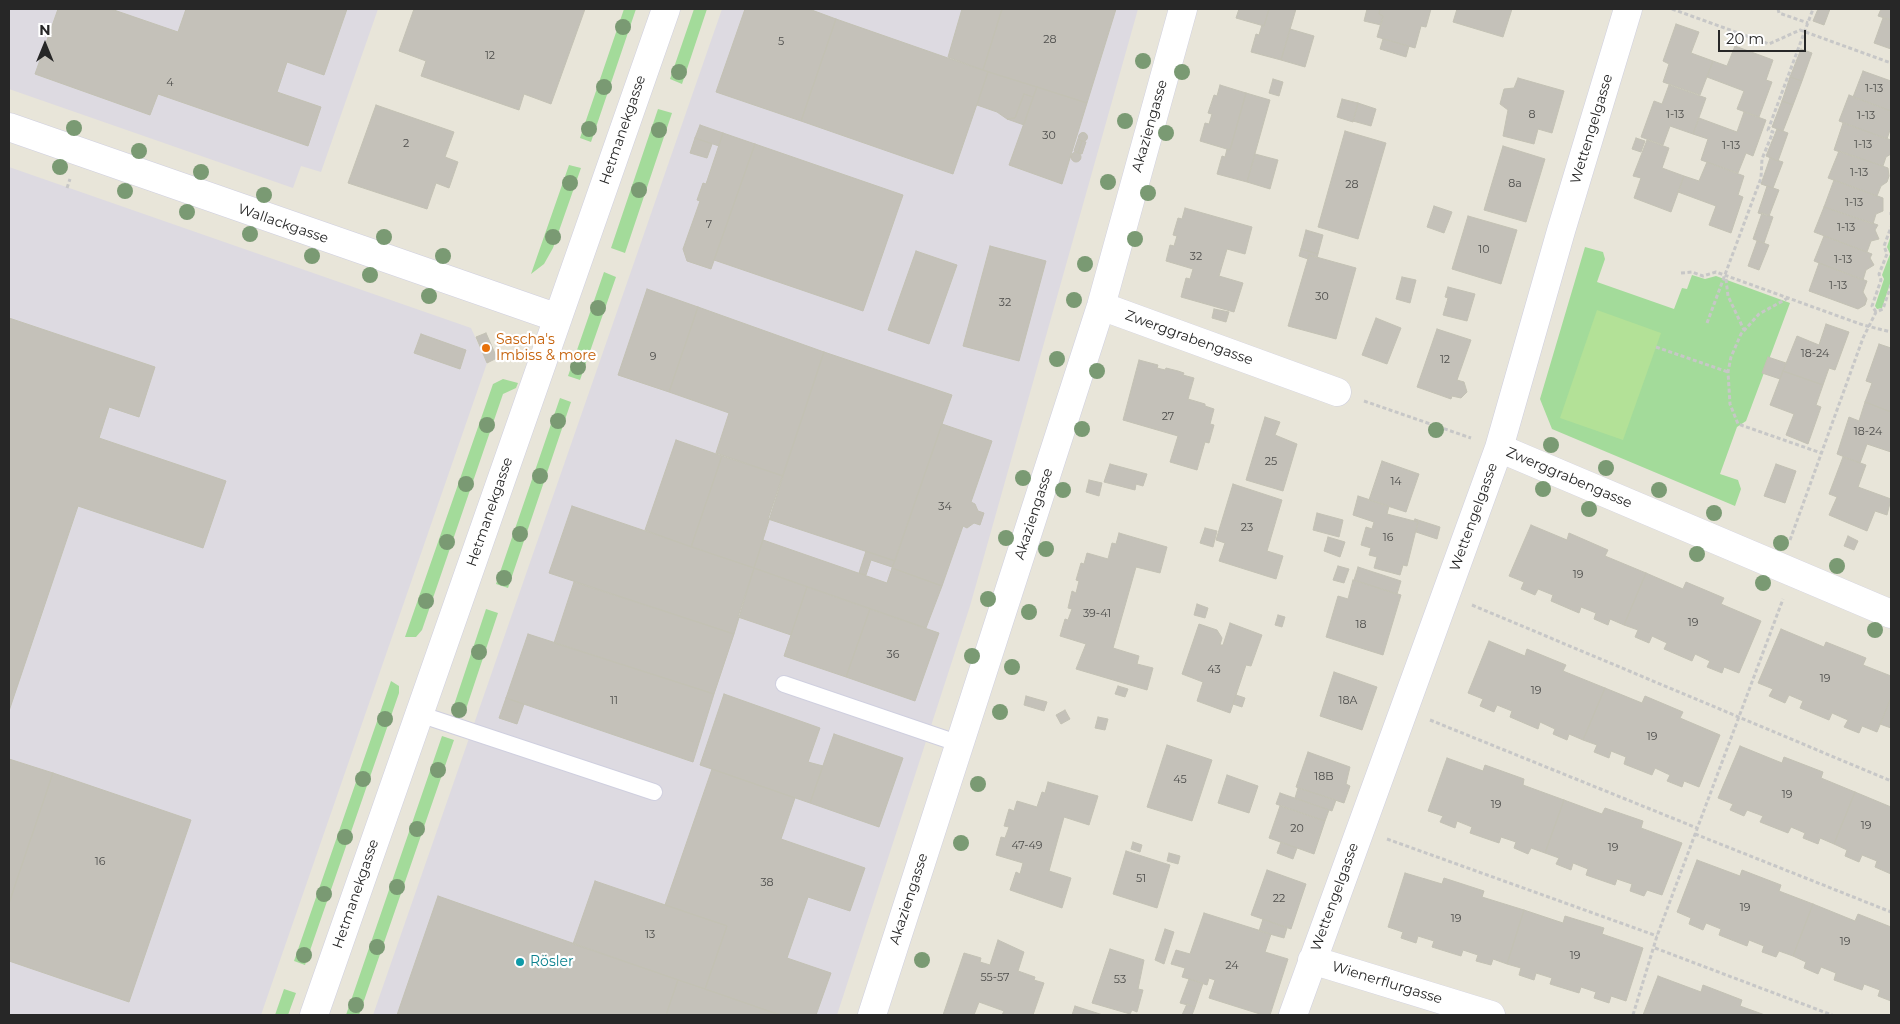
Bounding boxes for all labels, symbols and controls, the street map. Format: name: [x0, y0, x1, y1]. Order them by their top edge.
north arrow: [20, 20, 70, 70]
scale bar: [1720, 20, 1808, 52]
text: N: [39, 21, 51, 39]
text: 20 m: [1726, 29, 1764, 48]
house number: 28: [1043, 33, 1057, 47]
house number: 5: [778, 35, 784, 49]
house number: 12: [485, 49, 495, 63]
street label: Wettengelgasse: [1567, 72, 1617, 186]
street label: Hetmanekgasse: [596, 73, 650, 187]
house number: 4: [166, 76, 174, 90]
street label: Akaziengasse: [1129, 78, 1171, 174]
house number: 1-13: [1865, 82, 1883, 96]
house number: 8: [1528, 108, 1536, 122]
house number: 1-13: [1666, 108, 1684, 122]
house number: 1-13: [1857, 109, 1875, 123]
house number: 30: [1042, 129, 1056, 143]
house number: 2: [403, 137, 409, 151]
house number: 1-13: [1854, 138, 1872, 152]
house number: 1-13: [1722, 139, 1740, 153]
house number: 1-13: [1850, 166, 1868, 180]
house number: 8a: [1508, 177, 1522, 191]
house number: 28: [1345, 178, 1359, 192]
house number: 1-13: [1845, 196, 1863, 210]
street label: Wallackgasse: [236, 201, 330, 247]
house number: 7: [706, 218, 712, 232]
house number: 1-13: [1837, 221, 1855, 235]
house number: 10: [1478, 243, 1490, 257]
house number: 32: [1190, 250, 1202, 264]
house number: 1-13: [1834, 253, 1852, 267]
house number: 1-13: [1829, 279, 1847, 293]
house number: 30: [1315, 290, 1329, 304]
house number: 32: [999, 296, 1011, 310]
street label: Zwerggrabengasse: [1123, 307, 1255, 369]
place label: Sascha's Imbiss & more: [496, 332, 596, 364]
marker: Sascha's Imbiss & more: [480, 342, 492, 354]
house number: 18-24: [1801, 347, 1829, 361]
house number: 9: [650, 350, 656, 364]
house number: 12: [1440, 353, 1450, 367]
house number: 27: [1162, 410, 1174, 424]
house number: 18-24: [1854, 425, 1882, 439]
street label: Zwerggrabengasse: [1504, 444, 1634, 512]
street label: Hetmanekgasse: [463, 455, 517, 569]
house number: 25: [1265, 455, 1277, 469]
street label: Wettengelgasse: [1447, 461, 1501, 573]
street label: Akaziengasse: [1011, 466, 1057, 562]
house number: 14: [1390, 475, 1402, 489]
house number: 34: [938, 500, 952, 514]
house number: 23: [1241, 521, 1253, 535]
house number: 16: [1383, 531, 1393, 545]
house number: 19: [1573, 568, 1583, 582]
house number: 39-41: [1083, 607, 1111, 621]
house number: 19: [1688, 616, 1698, 630]
house number: 18: [1356, 618, 1366, 632]
house number: 36: [887, 648, 899, 662]
house number: 43: [1207, 663, 1221, 677]
house number: 19: [1820, 672, 1830, 686]
house number: 19: [1531, 684, 1541, 698]
house number: 11: [610, 694, 618, 708]
house number: 18A: [1339, 694, 1357, 708]
house number: 19: [1647, 730, 1657, 744]
house number: 18B: [1314, 770, 1334, 784]
house number: 45: [1173, 773, 1187, 787]
house number: 19: [1782, 788, 1792, 802]
house number: 19: [1491, 798, 1501, 812]
house number: 19: [1861, 819, 1871, 833]
house number: 20: [1290, 822, 1304, 836]
street label: Hetmanekgasse: [329, 837, 383, 951]
house number: 47-49: [1012, 839, 1042, 853]
street label: Wettengelgasse: [1308, 841, 1362, 953]
house number: 19: [1608, 841, 1618, 855]
street label: Akaziengasse: [886, 851, 932, 947]
house number: 16: [95, 855, 105, 869]
house number: 51: [1136, 872, 1146, 886]
house number: 38: [760, 876, 774, 890]
house number: 22: [1273, 892, 1285, 906]
house number: 19: [1740, 901, 1750, 915]
house number: 19: [1451, 912, 1461, 926]
house number: 13: [645, 928, 655, 942]
house number: 19: [1840, 935, 1850, 949]
house number: 19: [1570, 949, 1580, 963]
place label: Rösler: [530, 954, 574, 970]
marker: Rösler: [514, 956, 526, 968]
street label: Wienerflurgasse: [1330, 958, 1444, 1008]
house number: 24: [1225, 959, 1239, 973]
house number: 55-57: [980, 971, 1010, 985]
house number: 53: [1114, 973, 1126, 987]

